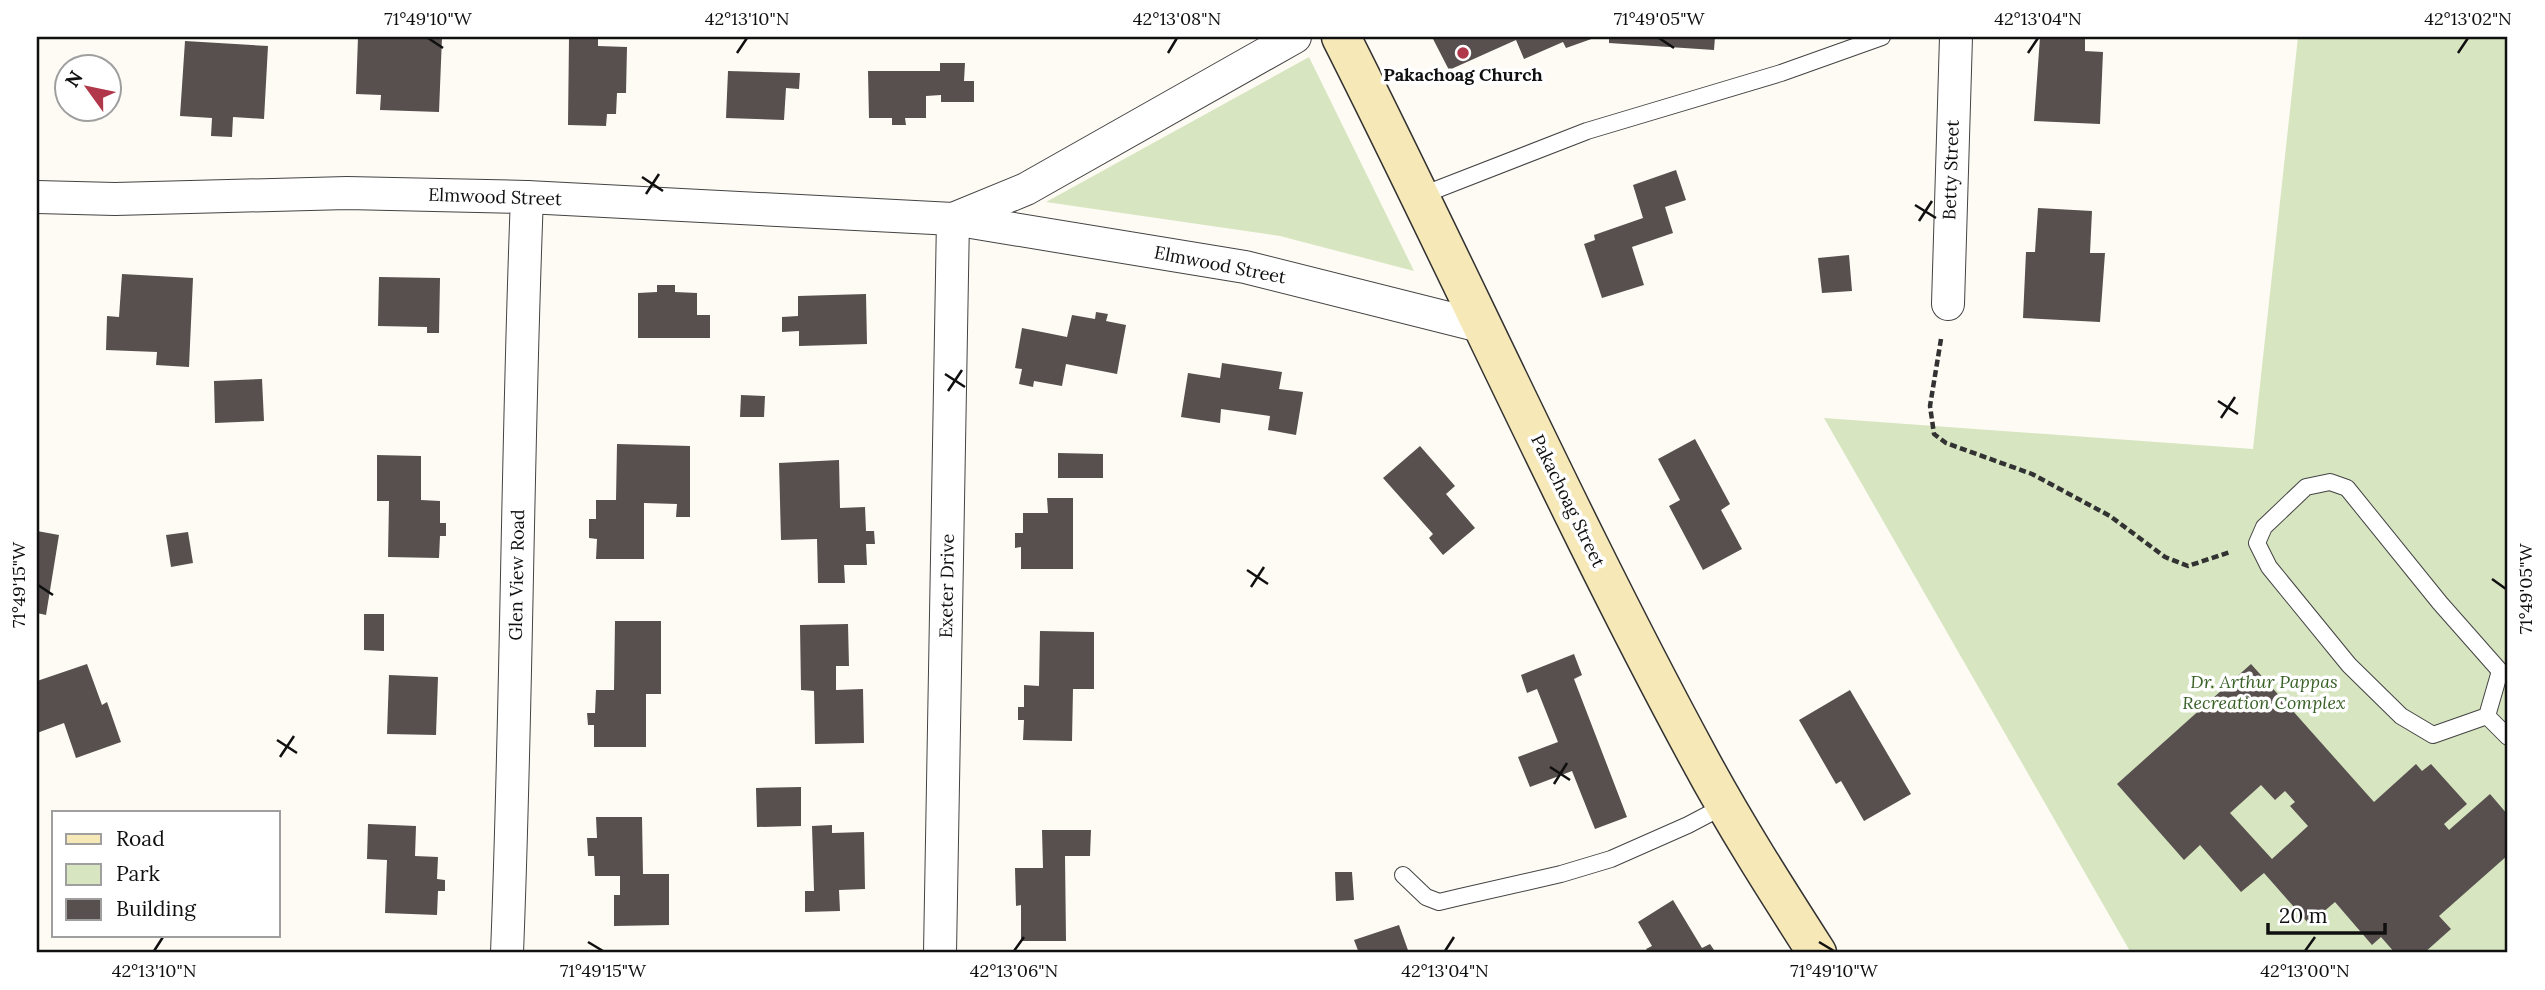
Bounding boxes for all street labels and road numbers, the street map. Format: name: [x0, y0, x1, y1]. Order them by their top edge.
street label: Betty Street: [1937, 119, 1964, 220]
street label: Elmwood Street: [428, 183, 562, 210]
street label: Elmwood Street: [1152, 240, 1288, 289]
street label: Pakachoag Street: [1526, 431, 1611, 571]
street label: Glen View Road: [504, 509, 529, 641]
street label: Exeter Drive: [934, 533, 959, 638]

